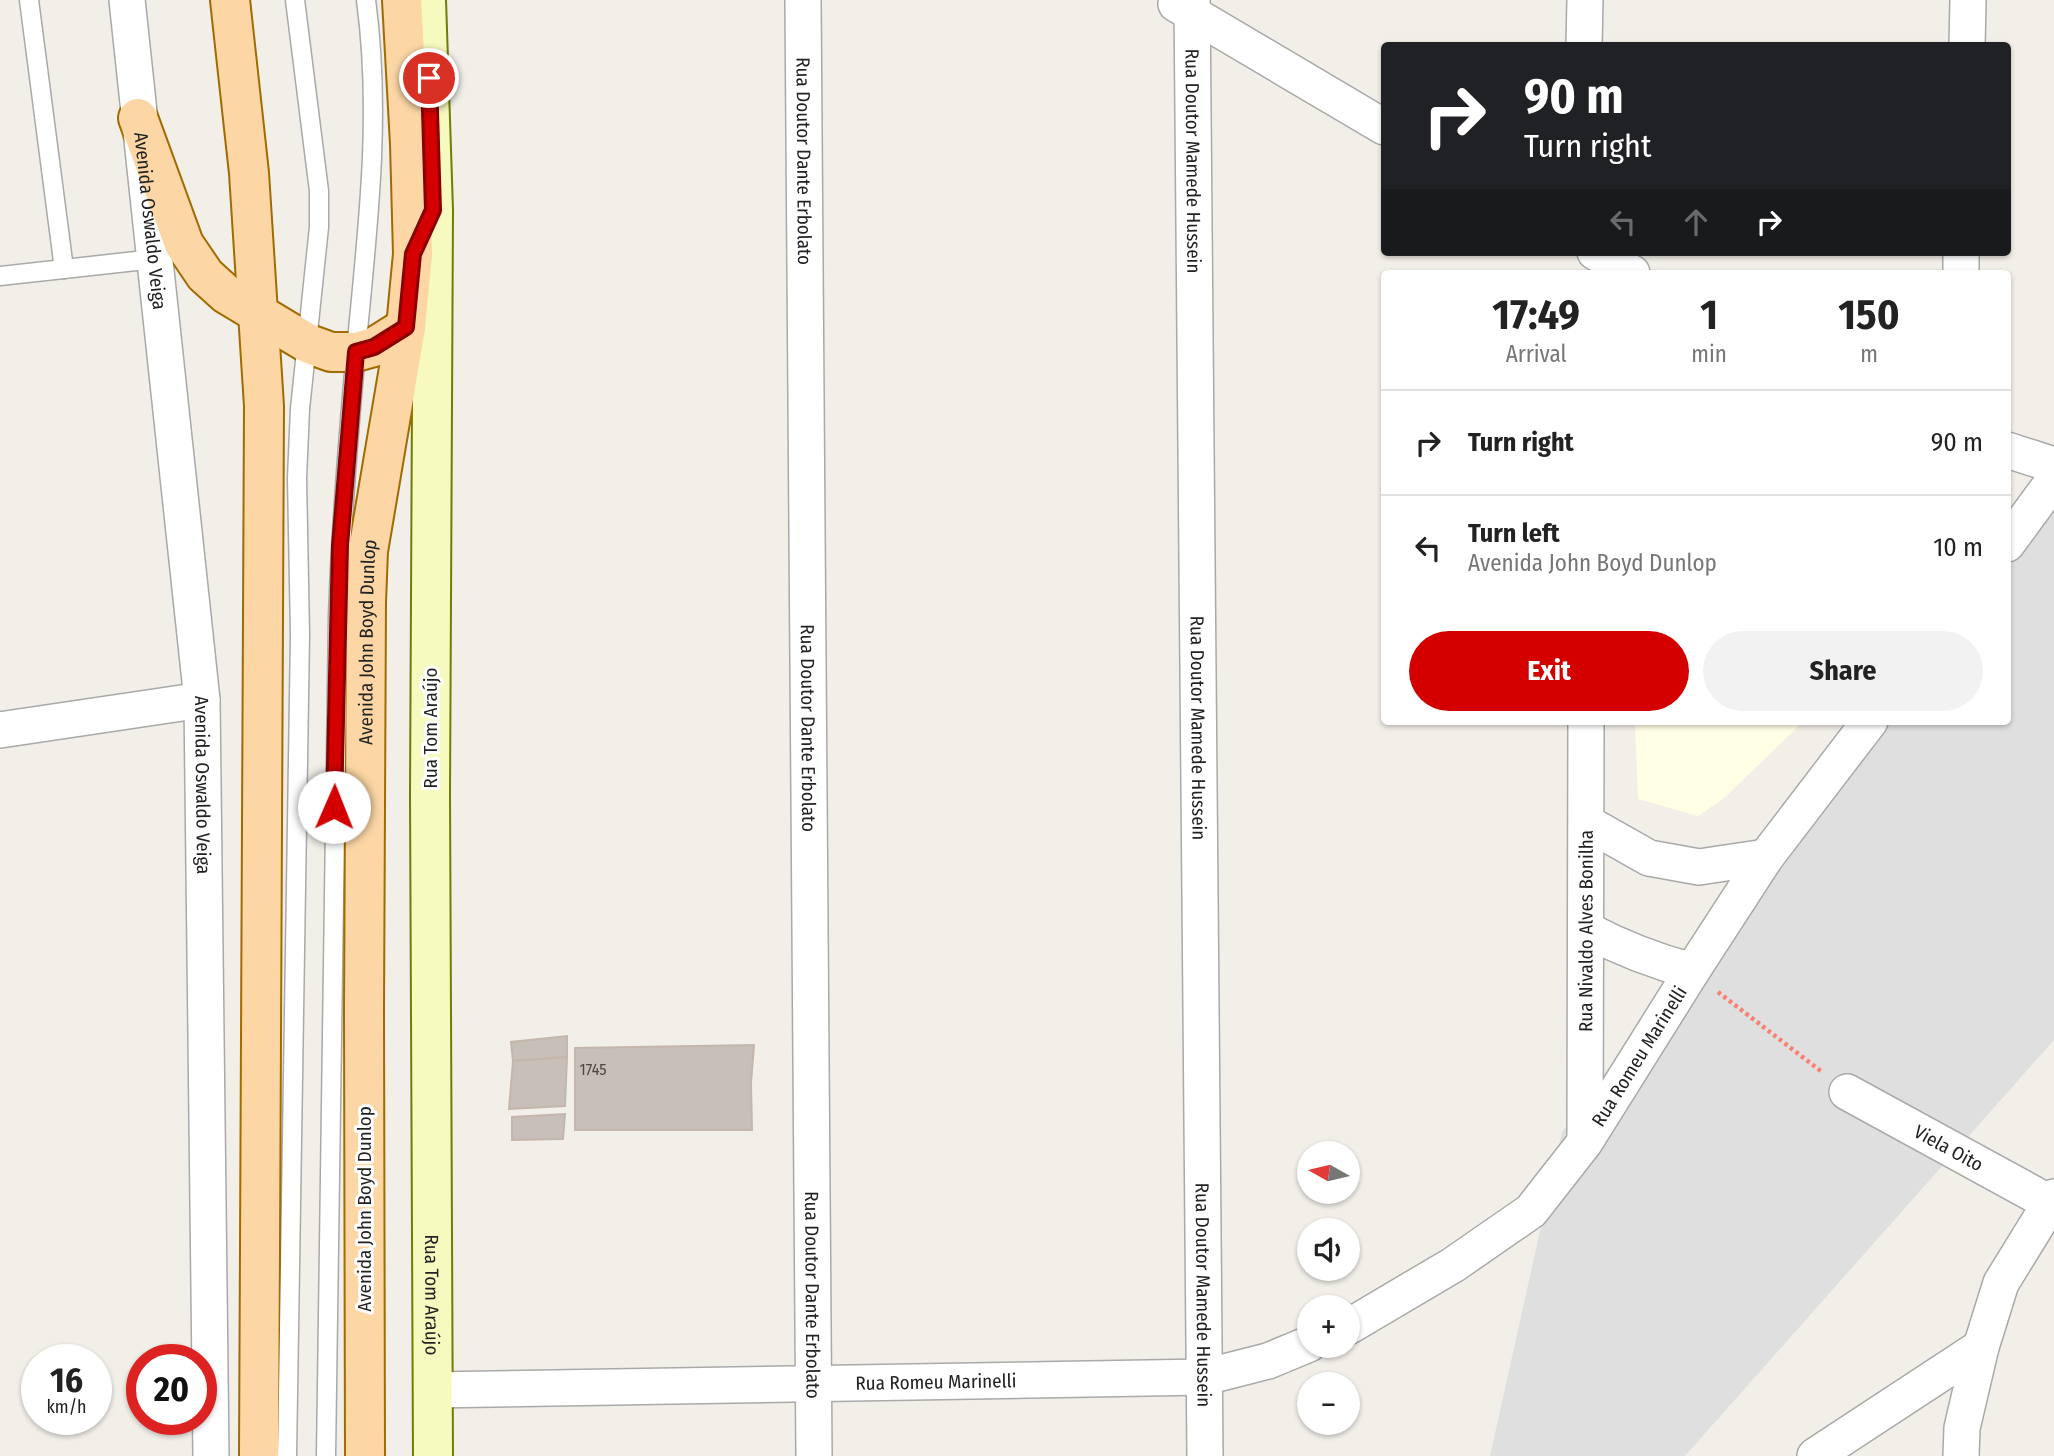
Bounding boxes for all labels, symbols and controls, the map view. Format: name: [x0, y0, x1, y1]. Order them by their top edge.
pin: [399, 48, 459, 108]
street label: Rua Doutor Mamede Hussein: [1181, 49, 1206, 273]
street label: Rua Doutor Dante Erbolato: [792, 57, 817, 265]
icon: arrive: [410, 59, 448, 97]
text: 90 m: [1524, 67, 1624, 126]
icon: right: [1409, 70, 1500, 161]
text: Turn right: [1524, 127, 1651, 165]
street label: Avenida Oswaldo Veiga: [130, 131, 172, 311]
icon: left: [1604, 203, 1642, 241]
icon: ahead: [1677, 203, 1715, 241]
icon: right: [1750, 203, 1788, 241]
text: 17:49: [1492, 290, 1580, 340]
text: 1: [1700, 290, 1718, 340]
text: 150: [1838, 290, 1900, 340]
text: Arrival: [1506, 340, 1567, 368]
text: min: [1691, 340, 1727, 368]
text: m: [1860, 340, 1878, 368]
icon: right: [1409, 424, 1447, 462]
text: Turn right: [1468, 427, 1574, 458]
text: 90 m: [1931, 427, 1983, 458]
text: Turn left: [1468, 518, 1560, 549]
icon: left: [1409, 529, 1447, 567]
text: 10 m: [1933, 532, 1983, 563]
street label: Avenida John Boyd Dunlop: [354, 537, 381, 745]
text: Avenida John Boyd Dunlop: [1468, 549, 1717, 577]
street label: Rua Doutor Mamede Hussein: [1186, 616, 1211, 840]
street label: Rua Doutor Dante Erbolato: [796, 624, 821, 832]
button: Exit: [1409, 631, 1689, 711]
button: Share: [1703, 631, 1983, 711]
street label: Rua Tom Araújo: [419, 668, 442, 788]
street label: Avenida Oswaldo Veiga: [190, 696, 216, 874]
position arrow: [297, 770, 371, 844]
street label: Rua Nivaldo Alves Bonilha: [1574, 830, 1597, 1032]
street label: Rua Romeu Marinelli: [1586, 982, 1691, 1130]
house number: 1745: [579, 1060, 607, 1079]
street label: Avenida John Boyd Dunlop: [353, 1106, 376, 1312]
street label: Viela Oito: [1910, 1120, 1987, 1176]
north arrow: [1297, 1141, 1360, 1204]
map controls: [1297, 1141, 1360, 1435]
street label: Rua Doutor Mamede Hussein: [1191, 1182, 1216, 1407]
street label: Rua Doutor Dante Erbolato: [800, 1191, 825, 1399]
button: sound: [1297, 1218, 1360, 1281]
street label: Rua Tom Araújo: [420, 1234, 444, 1355]
button: +: [1297, 1295, 1360, 1358]
speed limit sign: 20: [126, 1344, 217, 1435]
text: 16: [50, 1359, 83, 1401]
street label: Rua Romeu Marinelli: [855, 1369, 1017, 1394]
button: −: [1297, 1372, 1360, 1435]
text: km/h: [46, 1396, 87, 1418]

